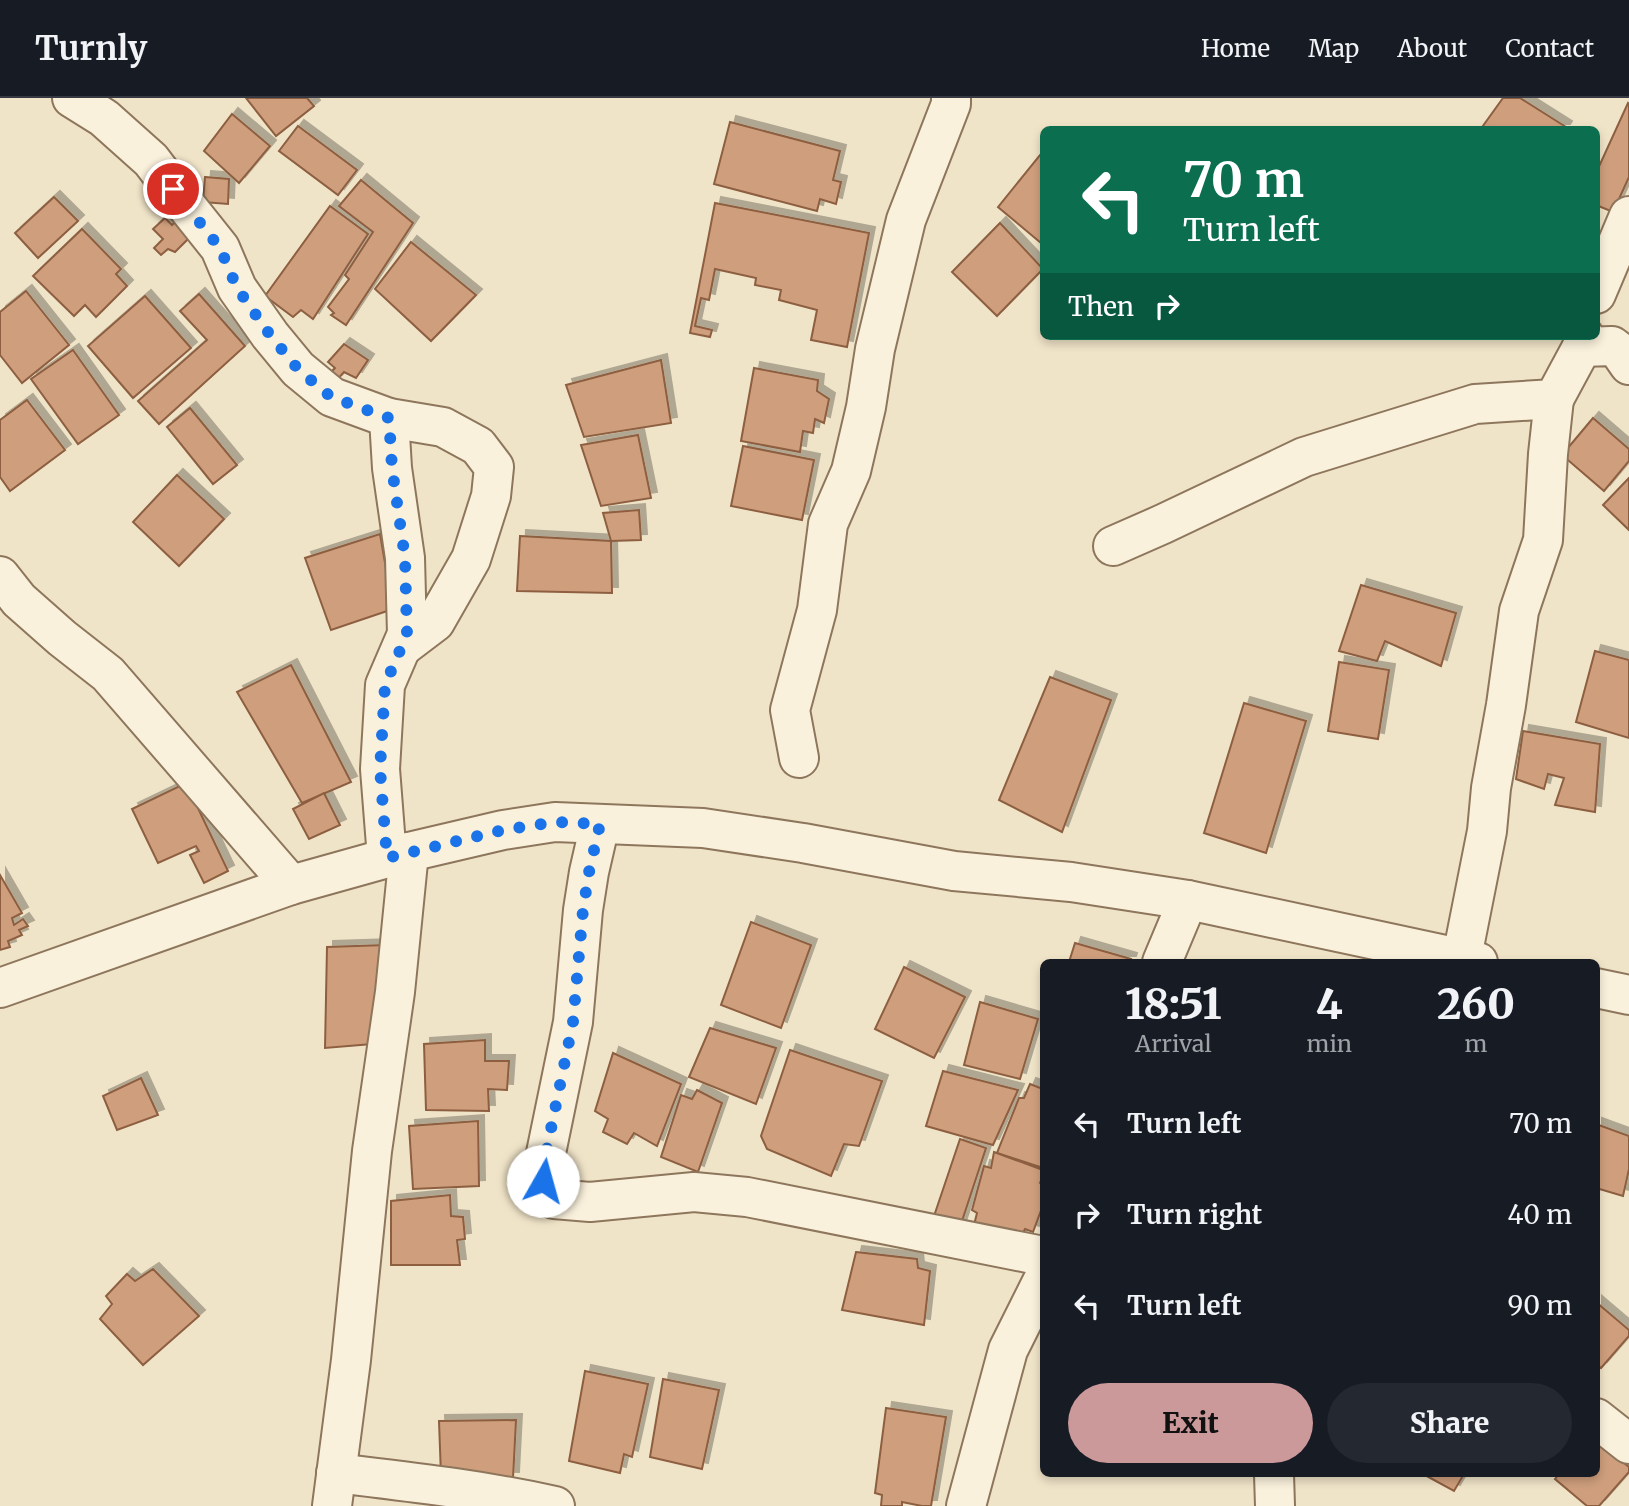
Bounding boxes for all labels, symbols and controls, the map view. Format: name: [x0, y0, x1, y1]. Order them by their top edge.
text: Turnly: [35, 28, 147, 69]
text: Home: [1201, 33, 1270, 64]
text: Map: [1308, 33, 1359, 64]
text: About: [1397, 33, 1467, 64]
text: Contact: [1505, 33, 1594, 64]
text: 70 m: [1183, 149, 1304, 210]
icon: left: [1068, 154, 1159, 245]
pin: [143, 159, 203, 219]
icon: arrive: [154, 170, 192, 208]
text: Turn left: [1183, 210, 1320, 250]
icon: right: [1148, 287, 1186, 325]
text: Then: [1068, 290, 1134, 323]
text: 18:51: [1125, 978, 1222, 1030]
text: 4: [1316, 978, 1343, 1030]
text: 260: [1437, 978, 1515, 1030]
text: Arrival: [1135, 1029, 1212, 1058]
text: min: [1307, 1029, 1352, 1058]
text: m: [1465, 1029, 1487, 1058]
icon: left: [1068, 1105, 1106, 1143]
text: Turn left: [1127, 1107, 1241, 1140]
text: 70 m: [1509, 1107, 1572, 1140]
position arrow: [506, 1144, 580, 1218]
icon: right: [1068, 1196, 1106, 1234]
text: Turn right: [1127, 1198, 1262, 1231]
text: 40 m: [1508, 1198, 1572, 1231]
icon: left: [1068, 1287, 1106, 1325]
text: Turn left: [1127, 1289, 1241, 1322]
text: 90 m: [1508, 1289, 1572, 1322]
button: Exit: [1068, 1383, 1313, 1463]
button: Share: [1327, 1383, 1572, 1463]

